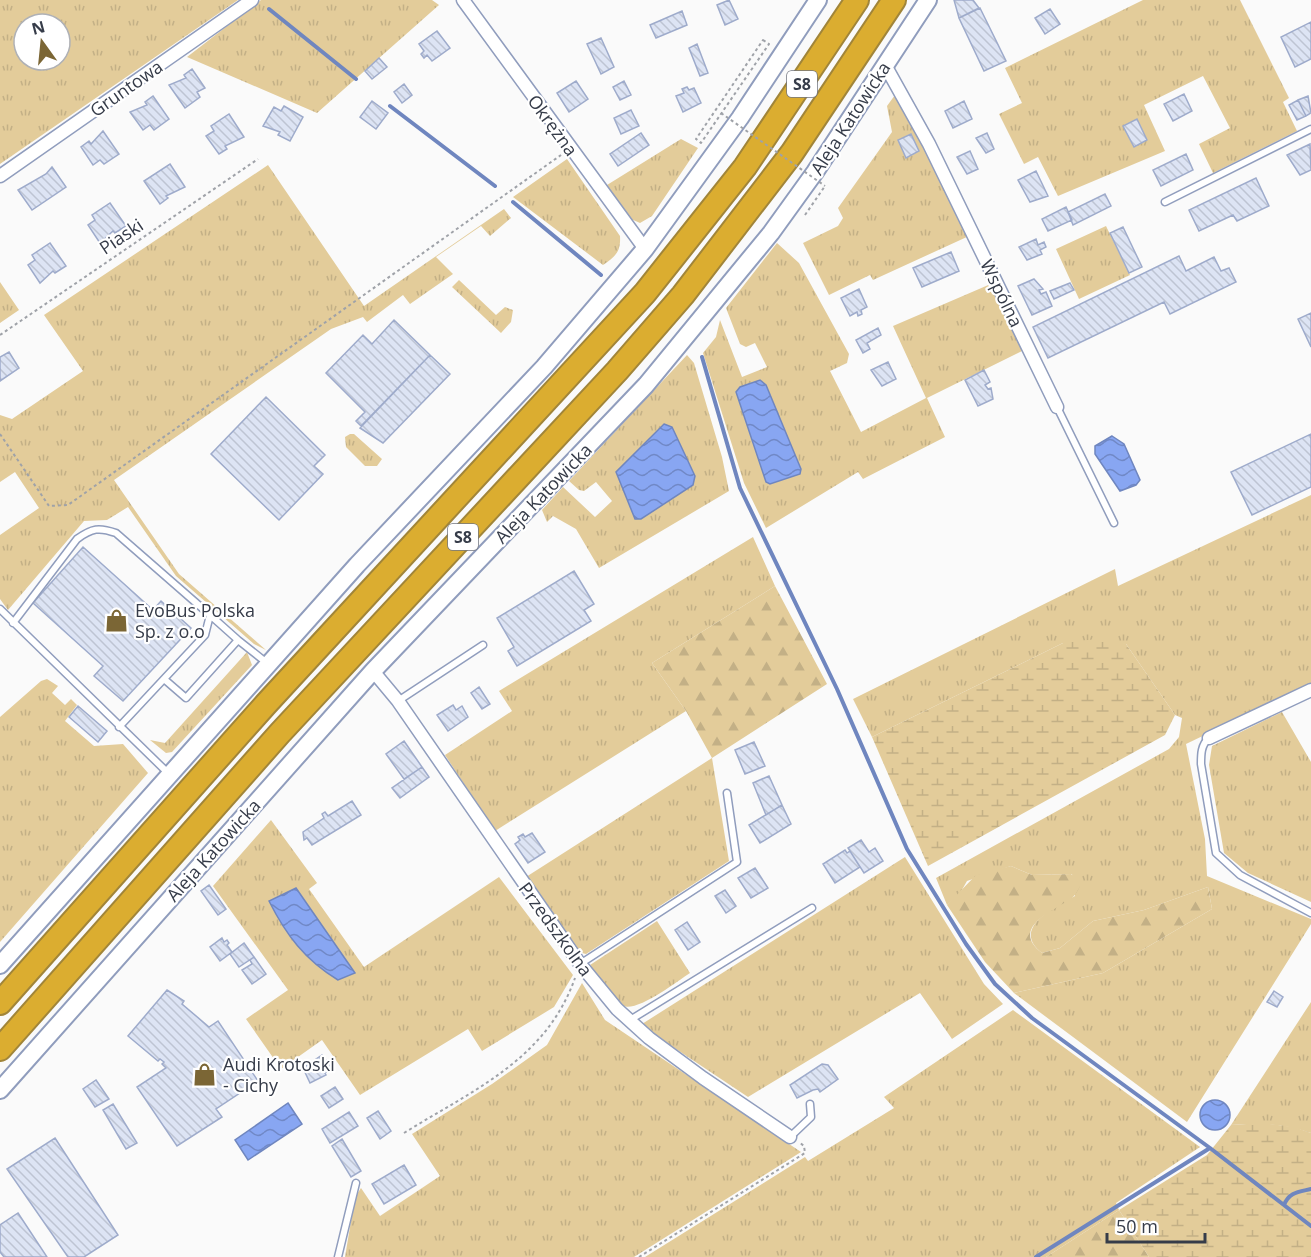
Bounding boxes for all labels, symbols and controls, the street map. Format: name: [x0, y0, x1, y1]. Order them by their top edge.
north arrow: [12, 12, 72, 72]
text: N: [29, 15, 47, 40]
street label: Gruntowa: [85, 54, 167, 122]
street label: Aleja Katowicka: [805, 57, 895, 179]
road number: S8: [787, 71, 817, 97]
street label: Okrężna: [523, 89, 583, 161]
street label: Piaski: [94, 213, 148, 259]
street label: Wspólna: [975, 255, 1029, 331]
street label: Aleja Katowicka: [489, 438, 597, 548]
road number: S8: [448, 524, 478, 550]
place label: EvoBus Polska Sp. z o.o: [135, 598, 255, 643]
shop icon: EvoBus Polska Sp. z o.o: [104, 607, 130, 633]
street label: Aleja Katowicka: [161, 794, 265, 906]
street label: Przedszkolna: [514, 877, 598, 981]
place label: Audi Krotoski - Cichy: [223, 1052, 335, 1097]
shop icon: Audi Krotoski - Cichy: [192, 1061, 218, 1087]
scale bar: [1107, 1206, 1204, 1244]
text: 50 m: [1116, 1214, 1158, 1238]

